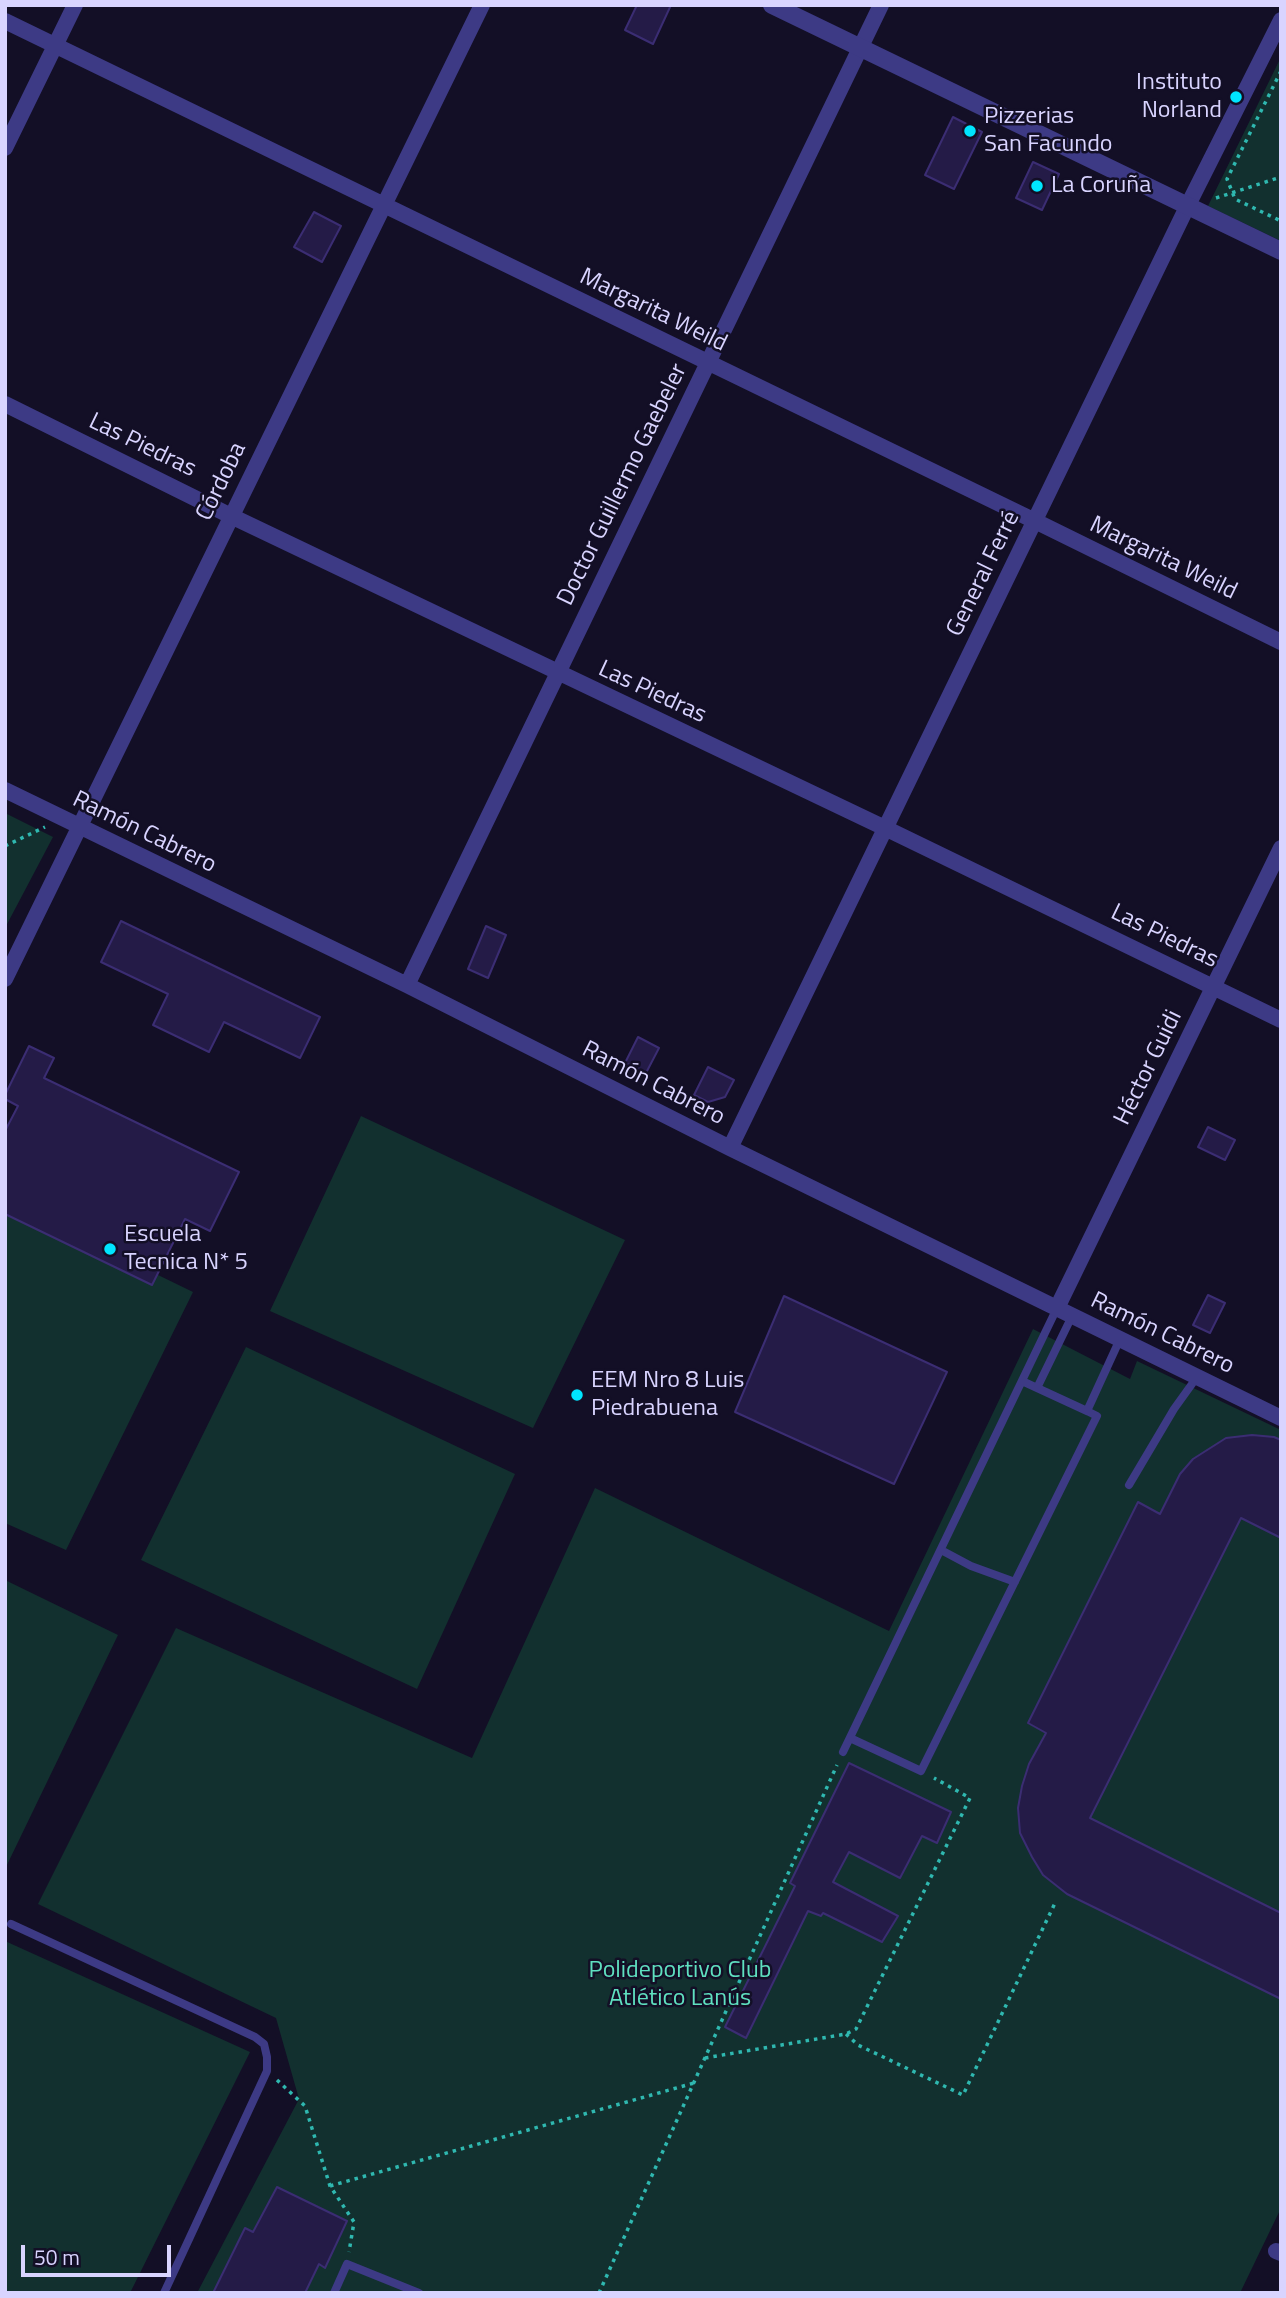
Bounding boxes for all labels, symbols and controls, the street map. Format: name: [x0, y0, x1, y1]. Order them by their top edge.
place label: Instituto Norland: [1136, 69, 1222, 125]
marker: Instituto Norland: [1228, 89, 1244, 105]
place label: Pizzerias San Facundo: [984, 103, 1113, 159]
marker: Pizzerias San Facundo: [962, 123, 978, 139]
place label: La Coruña: [1051, 172, 1151, 200]
marker: La Coruña: [1029, 178, 1045, 194]
street label: Margarita Weild: [575, 263, 731, 359]
street label: Doctor Guillermo Gaebeler: [552, 359, 694, 611]
street label: Las Piedras: [84, 408, 200, 484]
street label: Córdoba: [191, 438, 253, 526]
street label: General Ferré: [941, 507, 1027, 641]
street label: Margarita Weild: [1085, 511, 1241, 607]
street label: Las Piedras: [593, 655, 711, 731]
street label: Ramón Cabrero: [67, 786, 221, 880]
street label: Las Piedras: [1106, 899, 1222, 975]
street label: Héctor Guidi: [1109, 1006, 1189, 1130]
street label: Ramón Cabrero: [577, 1036, 729, 1132]
place label: Escuela Tecnica N* 5: [124, 1221, 248, 1277]
marker: Escuela Tecnica N* 5: [102, 1241, 118, 1257]
street label: Ramón Cabrero: [1085, 1287, 1239, 1381]
place label: EEM Nro 8 Luis Piedrabuena: [591, 1367, 744, 1423]
marker: EEM Nro 8 Luis Piedrabuena: [569, 1387, 585, 1403]
park label: Polideportivo Club Atlético Lanús: [589, 1957, 771, 2013]
scale bar: [24, 2232, 175, 2276]
text: 50 m: [34, 2241, 80, 2273]

